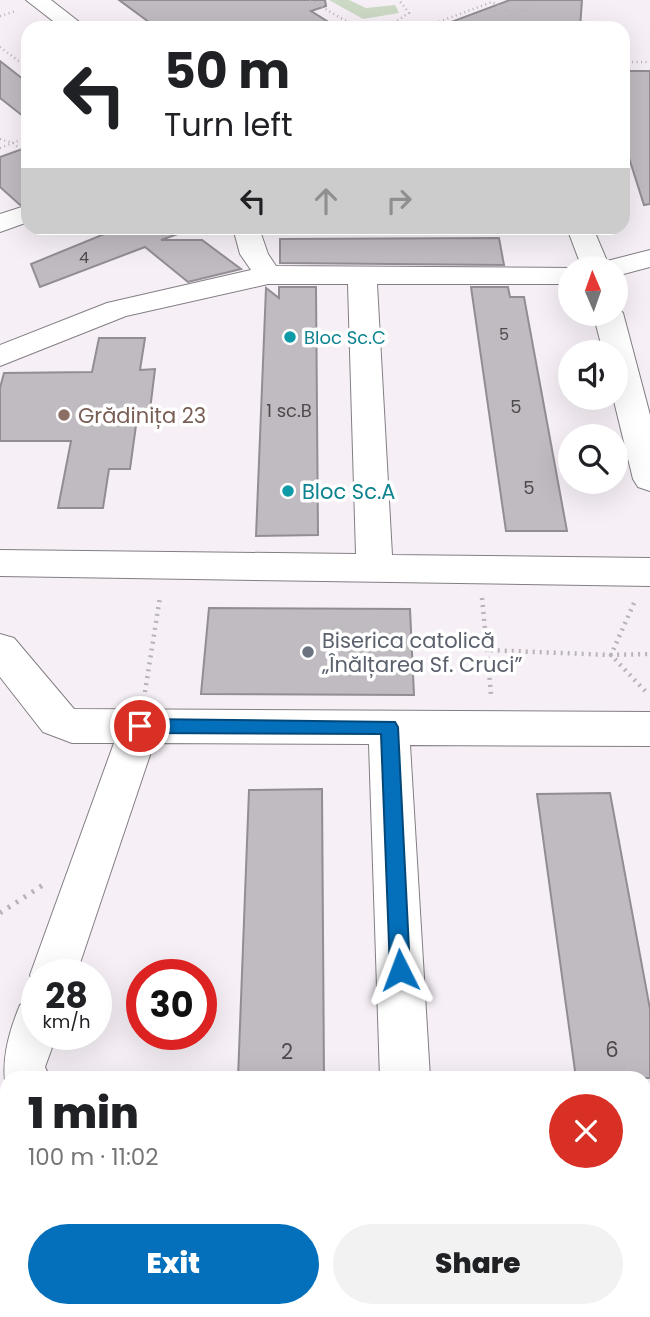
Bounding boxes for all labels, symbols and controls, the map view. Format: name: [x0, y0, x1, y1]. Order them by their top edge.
text: 50 m: [164, 37, 290, 105]
icon: left: [49, 49, 140, 140]
text: Turn left: [164, 102, 293, 147]
icon: left: [234, 182, 272, 220]
icon: ahead: [307, 182, 345, 220]
icon: right: [380, 182, 418, 220]
house number: 4: [79, 246, 89, 269]
north arrow: [558, 256, 628, 326]
map controls: [558, 256, 628, 494]
house number: 5: [499, 323, 509, 346]
place label: Bloc Sc.C: [304, 325, 386, 350]
marker: Bloc Sc.C: [282, 329, 298, 345]
button: sound: [558, 340, 628, 410]
house number: 5: [510, 394, 522, 419]
house number: 1 sc.B: [266, 398, 312, 423]
place label: Grădinița 23: [78, 401, 206, 430]
marker: Grădinița 23: [56, 407, 72, 423]
button: search: [558, 424, 628, 494]
house number: 5: [523, 475, 535, 500]
place label: Bloc Sc.A: [302, 477, 395, 506]
marker: Bloc Sc.A: [280, 483, 296, 499]
place label: Biserica catolică „Înălțarea Sf. Cruci”: [321, 626, 522, 679]
marker: Biserica catolică „Înălțarea Sf. Cruci”: [300, 644, 316, 660]
pin: [110, 696, 170, 756]
icon: arrive: [121, 707, 159, 745]
position arrow: [363, 933, 437, 1007]
speed limit sign: 30: [126, 959, 217, 1050]
text: 28: [45, 971, 88, 1020]
text: km/h: [43, 1009, 90, 1034]
house number: 6: [605, 1035, 619, 1064]
house number: 2: [281, 1037, 293, 1066]
text: 1 min: [28, 1084, 139, 1143]
button: close: [549, 1094, 623, 1168]
text: 100 m · 11:02: [28, 1141, 159, 1173]
button: Exit: [28, 1224, 319, 1304]
button: Share: [333, 1224, 623, 1304]

